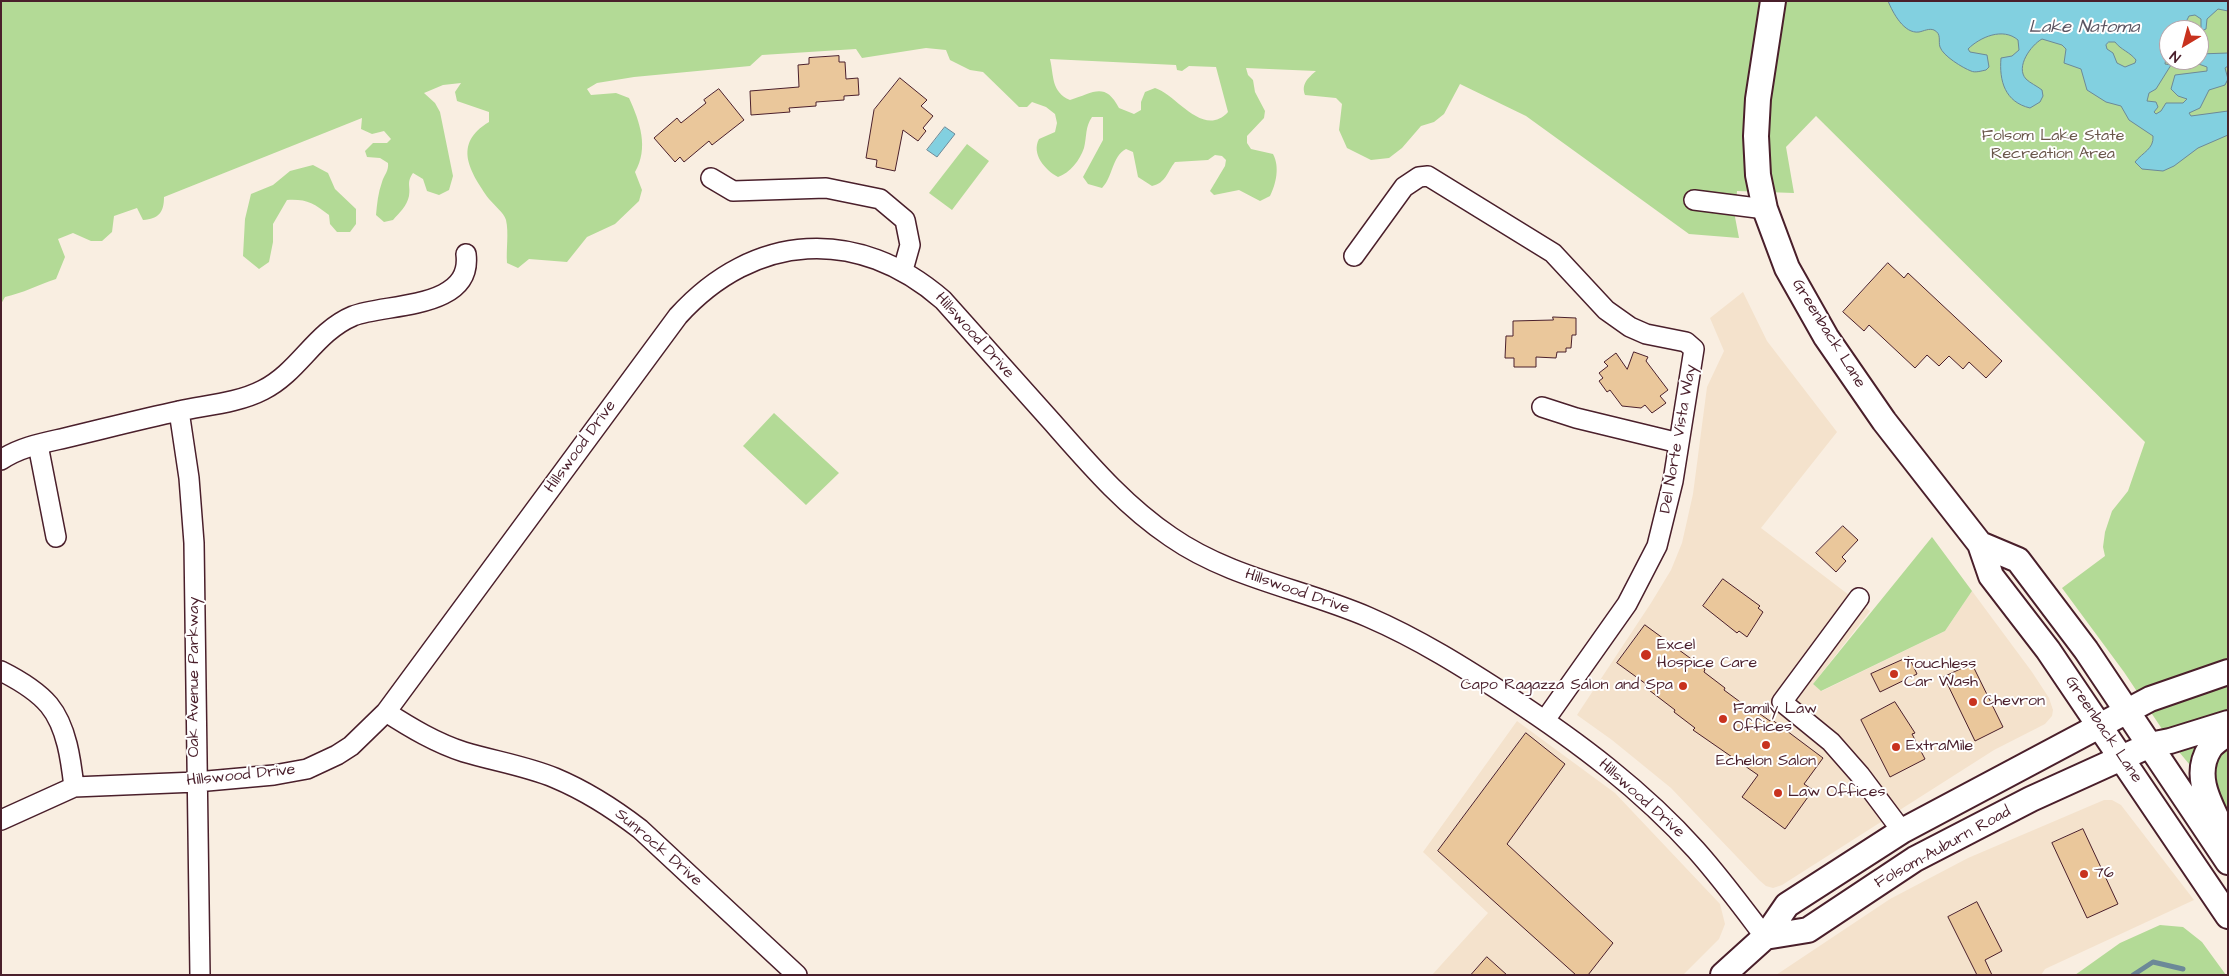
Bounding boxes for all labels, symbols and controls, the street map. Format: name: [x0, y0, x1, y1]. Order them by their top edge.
water label: Lake Natoma: [2029, 17, 2139, 39]
north arrow: [2159, 20, 2209, 70]
text: N: [2166, 46, 2185, 67]
park label: Folsom Lake State Recreation Area: [1982, 127, 2124, 165]
street label: Greenback Lane: [1787, 276, 1869, 392]
street label: Hillswood Drive: [930, 289, 1018, 383]
street label: Del Norte Vista Way: [1656, 363, 1702, 515]
street label: Hillswood Drive: [541, 397, 621, 497]
street label: Hillswood Drive: [1242, 565, 1352, 619]
street label: Oak Avenue Parkway: [185, 597, 205, 757]
place label: Excel Hospice Care: [1657, 636, 1757, 674]
marker: Excel Hospice Care: [1639, 648, 1653, 662]
place label: Touchless Car Wash: [1904, 655, 1978, 693]
marker: Touchless Car Wash: [1888, 668, 1900, 680]
street label: Greenback Lane: [2060, 673, 2146, 787]
place label: Capo Ragazza Salon and Spa: [1460, 676, 1673, 696]
marker: Capo Ragazza Salon and Spa: [1677, 680, 1689, 692]
place label: Chevron: [1983, 692, 2045, 712]
marker: Chevron: [1967, 696, 1979, 708]
place label: Family Law Offices: [1733, 700, 1817, 738]
marker: Family Law Offices: [1717, 713, 1729, 725]
place label: ExtraMile: [1906, 737, 1973, 757]
marker: Echelon Salon: [1760, 739, 1772, 751]
marker: ExtraMile: [1890, 741, 1902, 753]
place label: Echelon Salon: [1716, 752, 1816, 772]
street label: Hillswood Drive: [1594, 755, 1688, 843]
street label: Hillswood Drive: [186, 761, 296, 791]
place label: Law Offices: [1788, 783, 1886, 803]
marker: Law Offices: [1772, 787, 1784, 799]
street label: Folsom-Auburn Road: [1872, 803, 2014, 893]
street label: Sunrock Drive: [611, 805, 705, 891]
place label: 76: [2094, 864, 2114, 884]
marker: 76: [2078, 868, 2090, 880]

